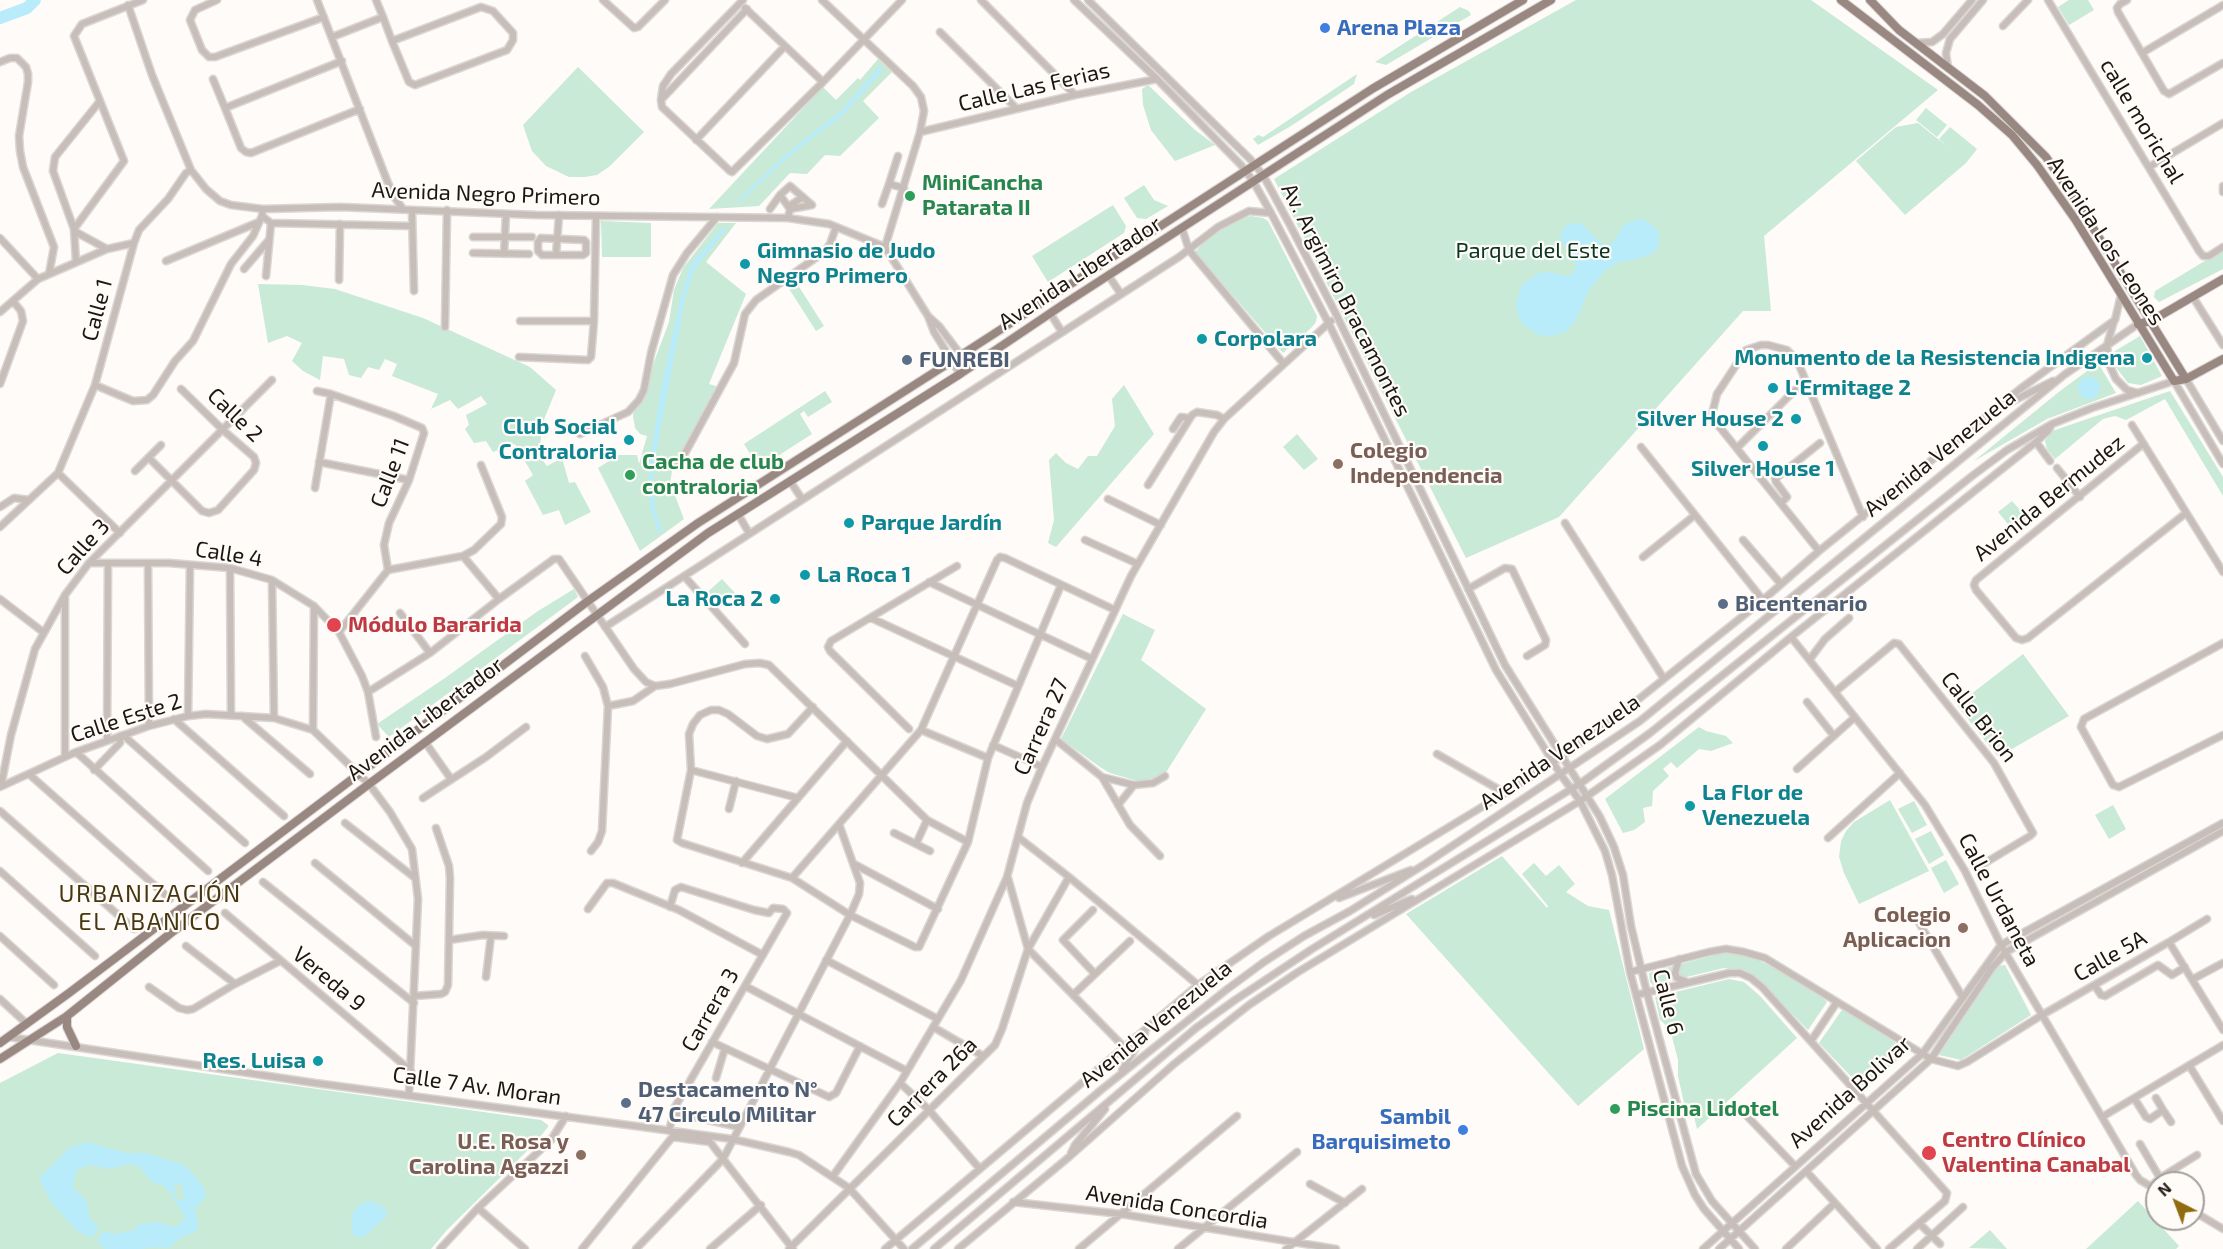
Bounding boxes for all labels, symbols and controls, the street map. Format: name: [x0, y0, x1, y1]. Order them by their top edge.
place label: Arena Plaza: [1337, 15, 1461, 41]
marker: Arena Plaza: [1318, 21, 1332, 35]
street label: calle morichal: [2094, 54, 2190, 188]
street label: Calle Las Ferias: [956, 57, 1112, 117]
street label: Avenida Los Leones: [2042, 152, 2170, 330]
place label: MiniCancha Patarata II: [922, 170, 1043, 222]
street label: Avenida Negro Primero: [371, 177, 601, 211]
street label: Av. Argimiro Bracamontes: [1276, 179, 1416, 421]
marker: MiniCancha Patarata II: [903, 189, 917, 203]
street label: Avenida Libertador: [994, 211, 1166, 335]
place label: Gimnasio de Judo Negro Primero: [757, 238, 936, 290]
park label: Parque del Este: [1456, 238, 1610, 264]
marker: Gimnasio de Judo Negro Primero: [738, 257, 752, 271]
street label: Calle 1: [76, 276, 118, 344]
place label: Corpolara: [1214, 326, 1317, 352]
marker: Corpolara: [1195, 332, 1209, 346]
place label: Monumento de la Resistencia Indigena: [1734, 345, 2135, 371]
place label: FUNREBI: [919, 347, 1010, 373]
marker: Monumento de la Resistencia Indigena: [2140, 351, 2154, 365]
marker: FUNREBI: [900, 353, 914, 367]
place label: L'Ermitage 2: [1785, 375, 1911, 401]
marker: L'Ermitage 2: [1766, 381, 1780, 395]
street label: Calle 2: [202, 382, 268, 448]
street label: Avenida Venezuela: [1859, 384, 2021, 522]
place label: Silver House 2: [1637, 406, 1784, 432]
marker: Silver House 2: [1789, 412, 1803, 426]
place label: Club Social Contraloria: [499, 414, 617, 466]
street label: Avenida Bermudez: [1968, 429, 2130, 567]
marker: Club Social Contraloria: [622, 433, 636, 447]
street label: Calle 11: [365, 435, 415, 511]
place label: Colegio Independencia: [1350, 438, 1503, 490]
marker: Silver House 1: [1756, 439, 1770, 453]
place label: Cacha de club contraloria: [642, 449, 784, 500]
place label: Silver House 1: [1691, 456, 1835, 482]
marker: Colegio Independencia: [1331, 457, 1345, 471]
marker: Cacha de club contraloria: [623, 468, 637, 482]
place label: Parque Jardín: [861, 510, 1002, 536]
street label: Calle 3: [51, 513, 115, 581]
marker: Parque Jardín: [842, 516, 856, 530]
street label: Calle 4: [193, 536, 265, 572]
place label: La Roca 1: [817, 562, 911, 588]
marker: La Roca 1: [798, 568, 812, 582]
place label: La Roca 2: [666, 586, 763, 612]
place label: Bicentenario: [1735, 591, 1867, 617]
marker: La Roca 2: [768, 592, 782, 606]
marker: Bicentenario: [1716, 597, 1730, 611]
place label: Módulo Bararida: [348, 612, 522, 638]
marker: Módulo Bararida: [325, 616, 343, 634]
street label: Avenida Libertador: [342, 652, 508, 786]
street label: Calle Brion: [1935, 666, 2023, 768]
street label: Carrera 27: [1008, 674, 1074, 780]
street label: Calle Este 2: [67, 688, 185, 748]
street label: Avenida Venezuela: [1475, 689, 1645, 815]
place label: La Flor de Venezuela: [1702, 780, 1810, 831]
marker: La Flor de Venezuela: [1683, 799, 1697, 813]
street label: Calle Urdaneta: [1953, 829, 2045, 971]
district label: URBANIZACIÓN EL ABANICO: [58, 880, 242, 936]
place label: Colegio Aplicacion: [1843, 902, 1951, 954]
marker: Colegio Aplicacion: [1956, 921, 1970, 935]
street label: Calle 5A: [2069, 925, 2151, 987]
street label: Vereda 9: [287, 941, 371, 1017]
street label: Avenida Venezuela: [1075, 955, 1237, 1093]
street label: Carrera 3: [676, 964, 744, 1056]
street label: Calle 6: [1647, 966, 1689, 1038]
street label: Avenida Bolivar: [1784, 1030, 1916, 1154]
street label: Carrera 26a: [881, 1031, 983, 1133]
place label: Res. Luisa: [203, 1048, 306, 1074]
marker: Res. Luisa: [311, 1054, 325, 1068]
street label: Calle 7 Av. Moran: [391, 1061, 563, 1111]
place label: Destacamento N° 47 Circulo Militar: [638, 1077, 818, 1128]
marker: Destacamento N° 47 Circulo Militar: [619, 1096, 633, 1110]
place label: Piscina Lidotel: [1627, 1096, 1779, 1122]
marker: Piscina Lidotel: [1608, 1102, 1622, 1116]
place label: Sambil Barquisimeto: [1311, 1104, 1451, 1156]
marker: Sambil Barquisimeto: [1456, 1123, 1470, 1137]
place label: Centro Clínico Valentina Canabal: [1942, 1127, 2131, 1178]
place label: U.E. Rosa y Carolina Agazzi: [409, 1129, 569, 1180]
marker: Centro Clínico Valentina Canabal: [1920, 1144, 1938, 1162]
marker: U.E. Rosa y Carolina Agazzi: [574, 1148, 588, 1162]
north arrow: [2145, 1171, 2205, 1231]
text: N: [2153, 1178, 2175, 1200]
street label: Avenida Concordia: [1084, 1180, 1270, 1234]

